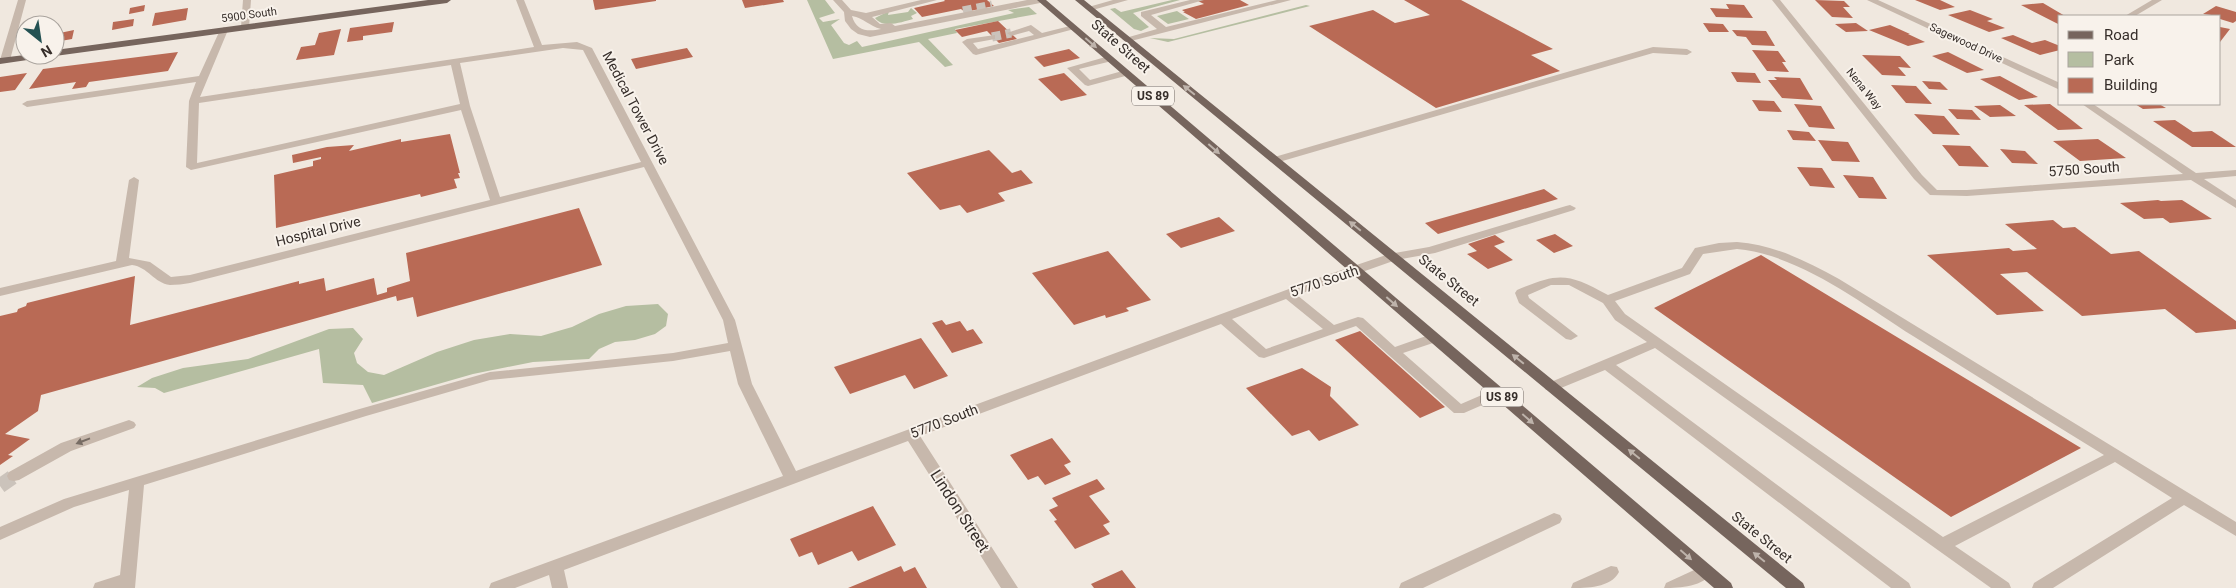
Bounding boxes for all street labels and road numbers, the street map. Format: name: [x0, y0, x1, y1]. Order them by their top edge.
street label: 5900 South: [220, 5, 278, 25]
street label: State Street: [1088, 16, 1154, 76]
street label: Sagewood Drive: [1927, 20, 2005, 66]
street label: Medical Tower Drive: [599, 49, 673, 167]
street label: Nena Way: [1843, 66, 1885, 113]
road number: US 89: [1132, 86, 1174, 105]
street label: 5750 South: [2048, 159, 2120, 179]
street label: Hospital Drive: [274, 213, 362, 249]
street label: State Street: [1416, 251, 1483, 309]
street label: 5770 South: [1288, 262, 1360, 300]
road number: US 89: [1481, 388, 1523, 407]
street label: 5770 South: [908, 401, 980, 441]
street label: Lindon Street: [926, 466, 994, 556]
street label: State Street: [1729, 508, 1796, 566]

